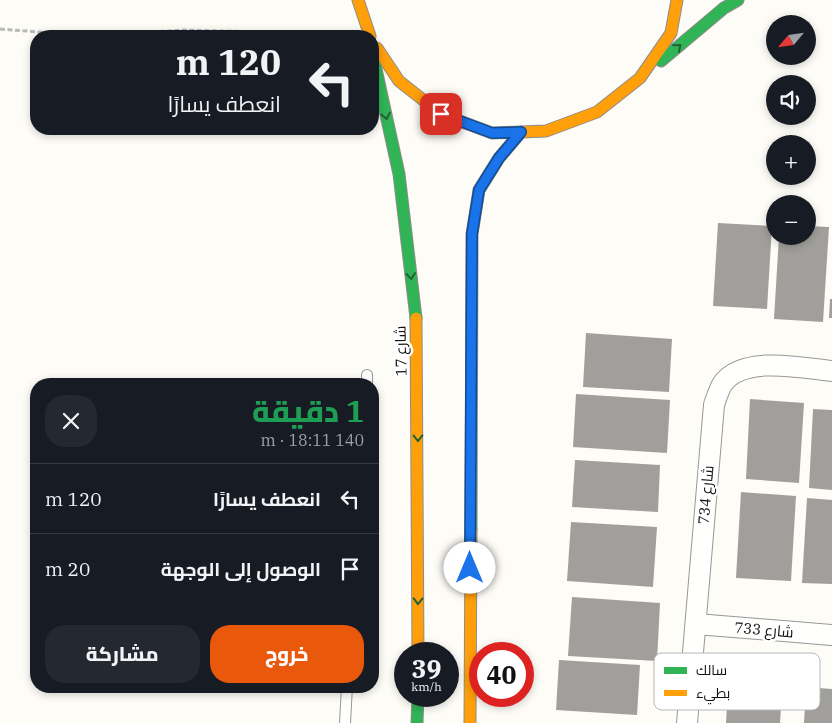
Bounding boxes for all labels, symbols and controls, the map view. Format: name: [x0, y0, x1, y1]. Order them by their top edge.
north arrow: [766, 15, 816, 65]
map controls: [766, 15, 816, 245]
text: 120 m: [176, 39, 281, 85]
one-way arrow: [672, 44, 681, 53]
icon: left: [299, 50, 364, 115]
button: sound: [766, 75, 816, 125]
text: انعطف يسارًا: [167, 89, 281, 118]
pin: [420, 93, 462, 135]
icon: arrive: [427, 100, 455, 128]
one-way arrow: [380, 111, 391, 120]
button: +: [766, 135, 816, 185]
button: −: [766, 195, 816, 245]
one-way arrow: [406, 272, 416, 280]
street label: شارع 17: [391, 326, 412, 376]
text: 1 دقيقة: [252, 391, 364, 430]
button: close: [45, 395, 97, 447]
text: 140 m · 18:11: [261, 430, 364, 450]
one-way arrow: [412, 434, 423, 442]
street label: شارع 734: [693, 464, 720, 526]
icon: left: [336, 485, 364, 513]
text: 120 m: [45, 487, 102, 511]
text: انعطف يسارًا: [213, 487, 321, 511]
position arrow: [443, 541, 495, 593]
icon: arrive: [336, 555, 364, 583]
text: 20 m: [45, 557, 90, 581]
text: الوصول إلى الوجهة: [161, 557, 321, 581]
one-way arrow: [413, 597, 423, 605]
street label: شارع 733: [733, 617, 795, 644]
button: مشاركة: [45, 625, 200, 683]
button: خروج: [210, 625, 364, 683]
speed limit sign: 40: [469, 642, 534, 707]
text: 39: [411, 652, 442, 685]
legend: [654, 653, 820, 710]
text: سالك: [696, 661, 727, 679]
text: km/h: [411, 679, 442, 694]
text: بطيء: [696, 684, 730, 705]

